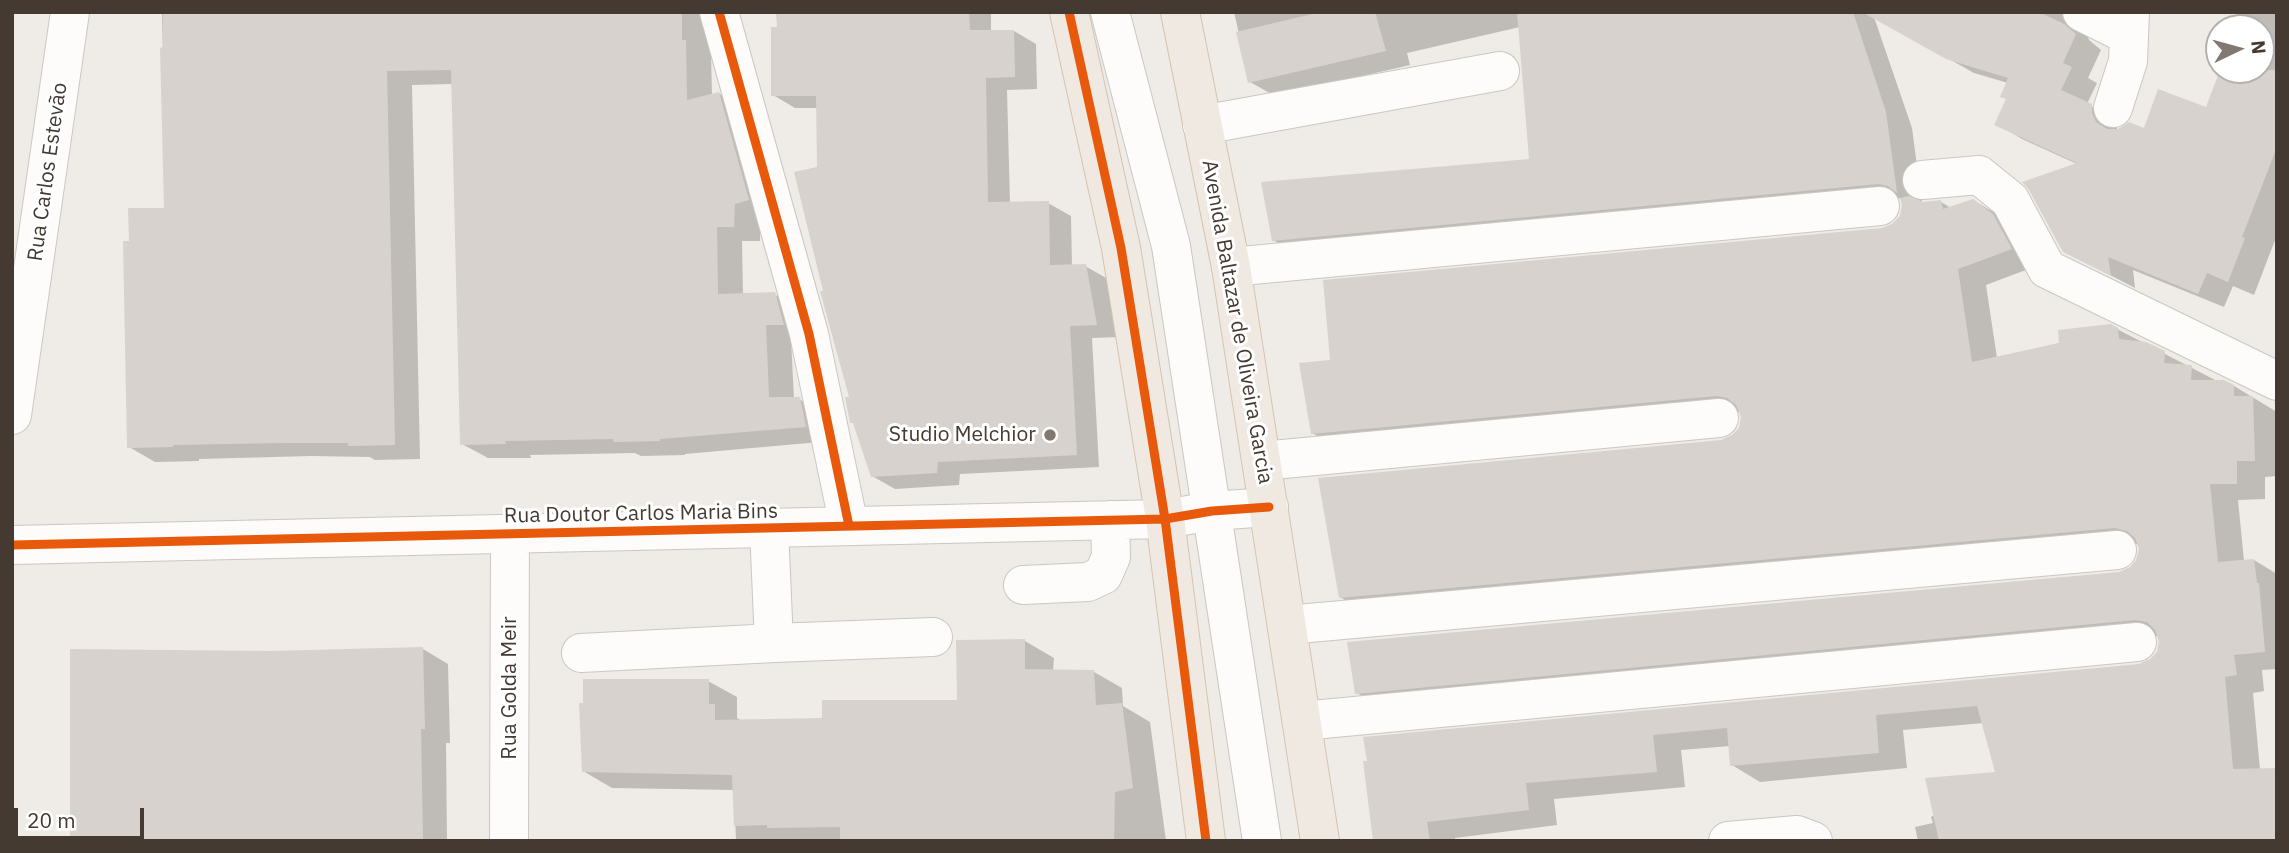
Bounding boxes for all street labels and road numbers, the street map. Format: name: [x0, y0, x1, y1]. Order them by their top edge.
street label: Rua Carlos Estevão: [23, 81, 73, 263]
street label: Avenida Baltazar de Oliveira Garcia: [1196, 158, 1278, 486]
street label: Rua Doutor Carlos Maria Bins: [504, 499, 778, 529]
street label: Rua Golda Meir: [497, 616, 523, 760]

